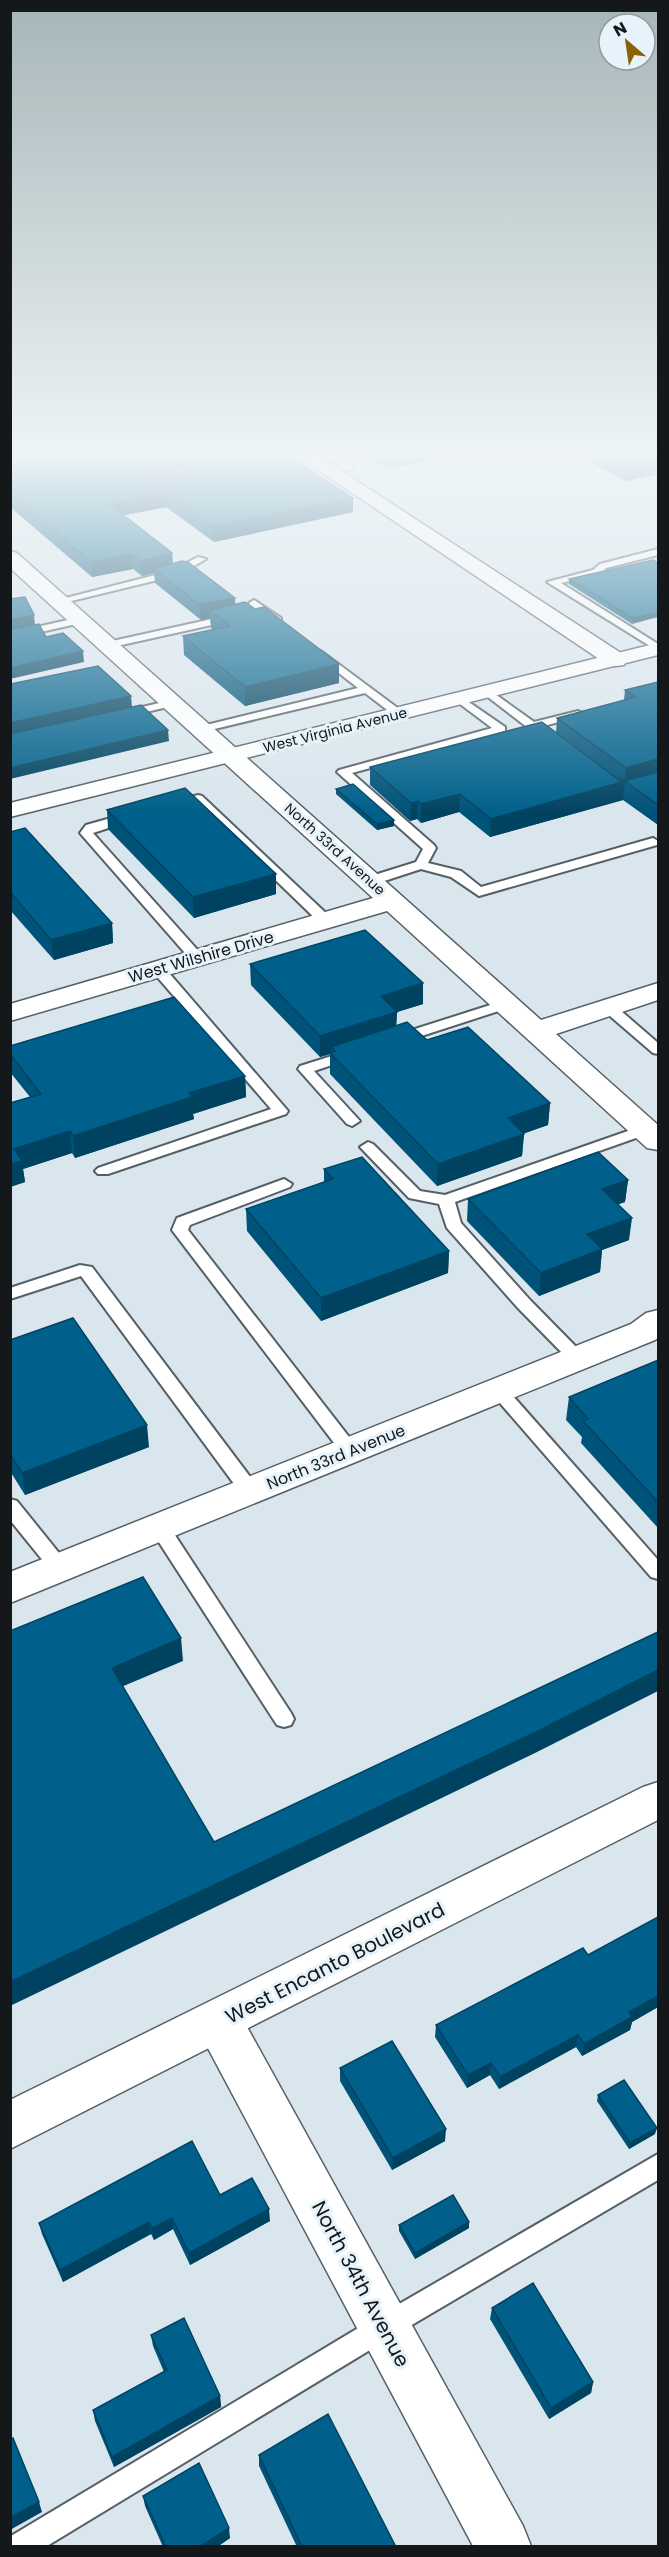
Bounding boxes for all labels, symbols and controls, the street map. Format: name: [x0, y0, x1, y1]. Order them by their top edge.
north arrow: [597, 12, 657, 72]
text: N: [609, 16, 631, 42]
street label: West Virginia Avenue: [261, 702, 409, 758]
street label: North 33rd Avenue: [280, 798, 390, 900]
street label: West Wilshire Drive: [126, 925, 276, 989]
street label: North 33rd Avenue: [263, 1419, 409, 1495]
street label: West Encanto Boulevard: [220, 1895, 450, 2031]
street label: North 34th Avenue: [305, 2196, 417, 2372]

